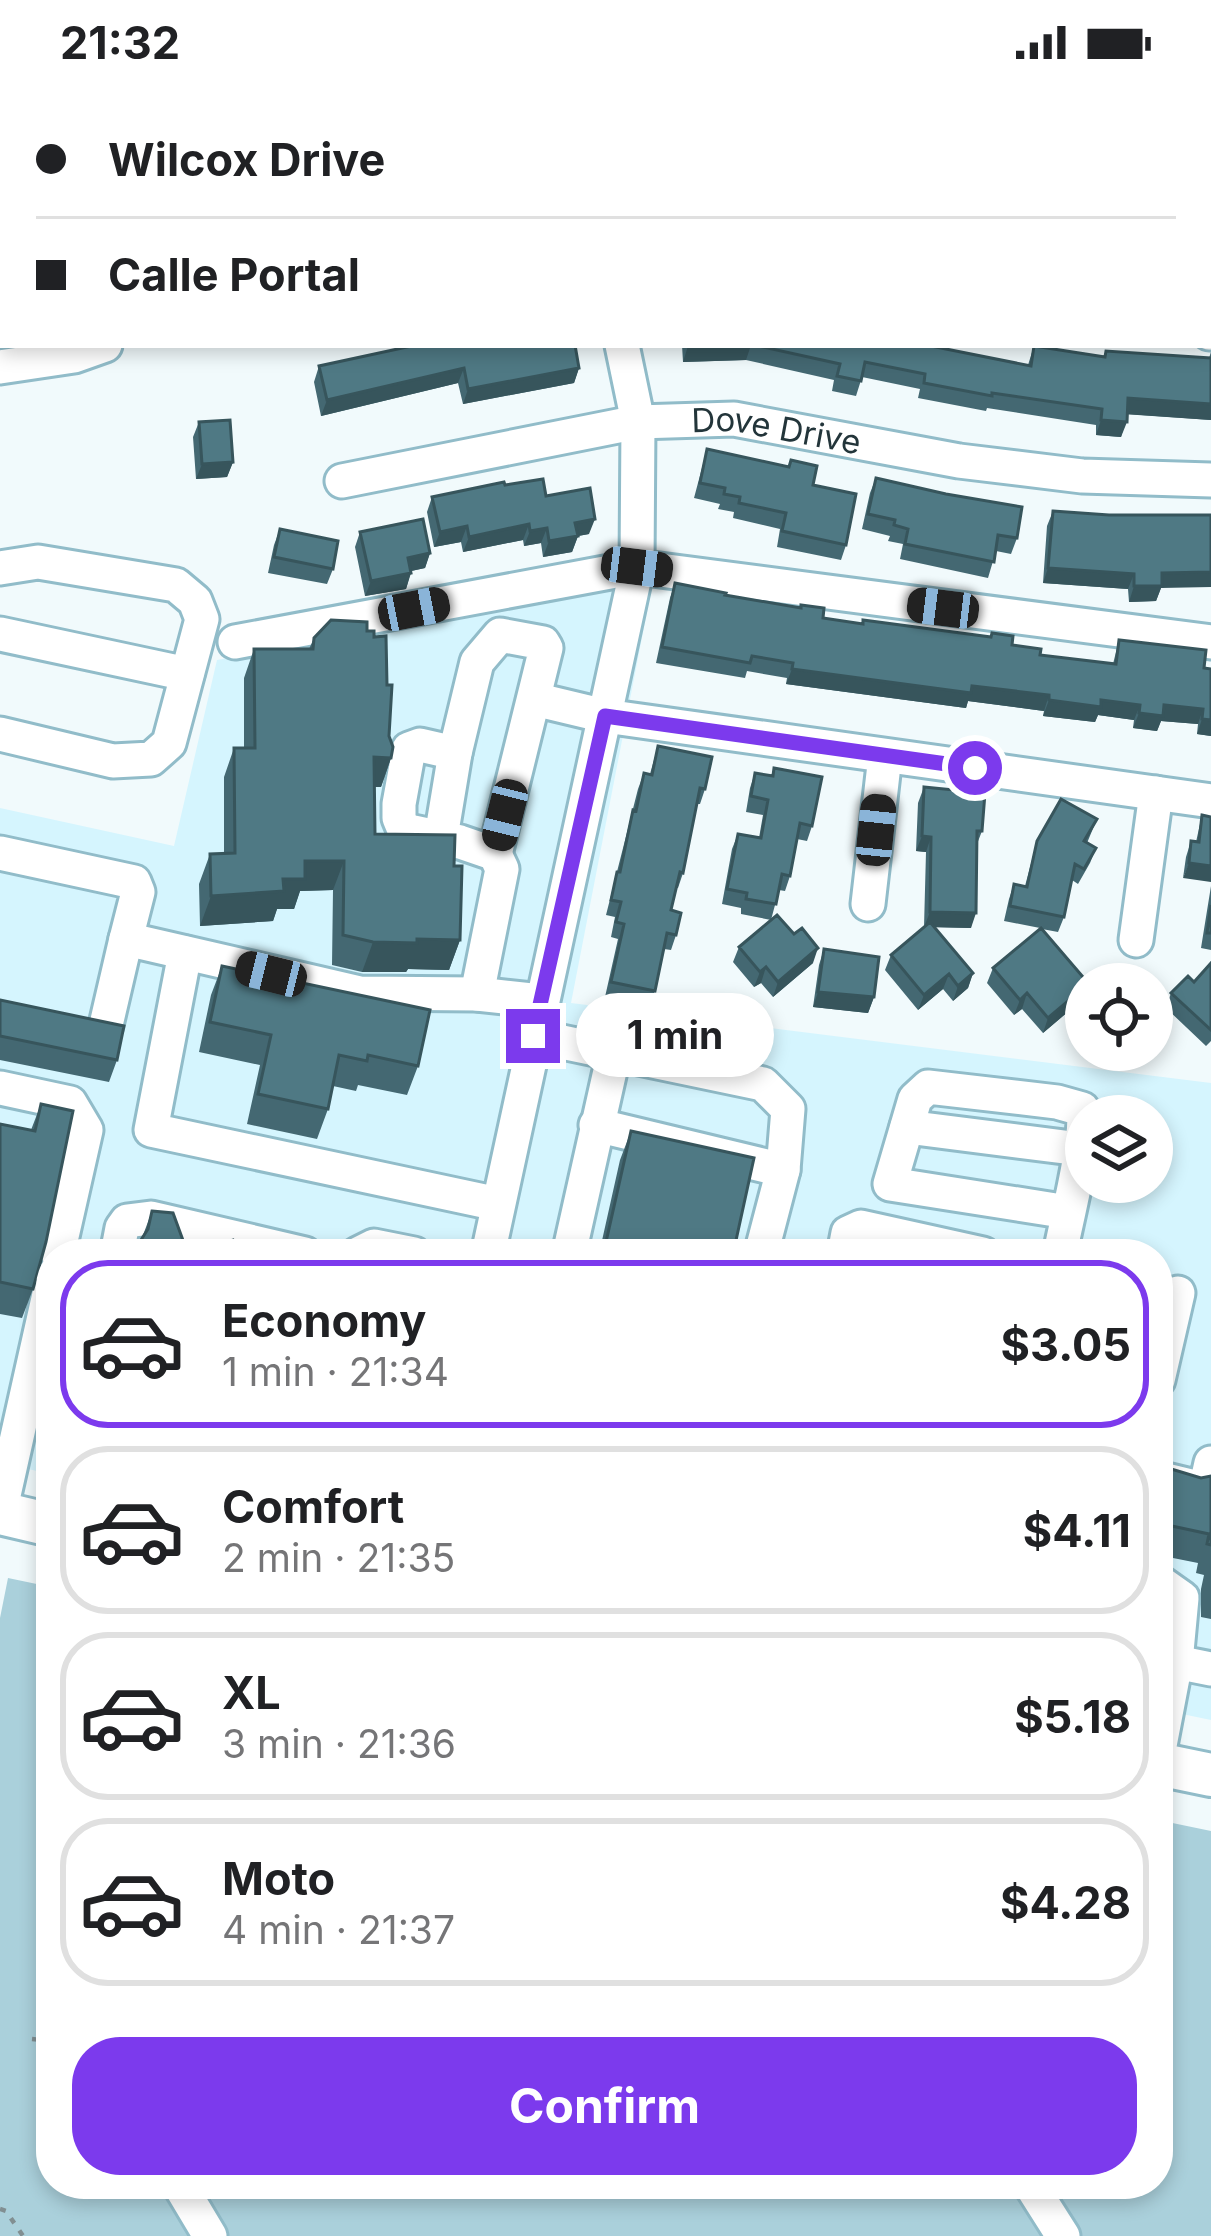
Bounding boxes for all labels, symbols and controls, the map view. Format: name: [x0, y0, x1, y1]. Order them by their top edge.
text: 21:32: [60, 15, 180, 70]
text: Wilcox Drive: [108, 132, 385, 187]
text: Calle Portal: [108, 247, 360, 302]
street label: Dove Drive: [691, 399, 864, 462]
car: [599, 545, 675, 589]
car: [375, 584, 453, 634]
car: [905, 586, 981, 630]
route start: [948, 741, 1002, 795]
car: [479, 776, 531, 854]
car: [854, 792, 898, 868]
car: [232, 948, 310, 1000]
map controls: [1065, 963, 1173, 1203]
button: locate: [1065, 963, 1173, 1071]
callout: 1 min: [575, 994, 773, 1078]
route end: [506, 1009, 560, 1063]
text: 1 min: [627, 1011, 723, 1058]
button: layers: [1065, 1095, 1173, 1203]
icon: car: [78, 1290, 186, 1398]
text: Economy: [222, 1293, 426, 1348]
text: $3.05: [1001, 1317, 1131, 1372]
text: 1 min · 21:34: [222, 1348, 449, 1395]
icon: car: [78, 1476, 186, 1584]
text: Comfort: [222, 1479, 404, 1534]
text: $4.11: [1023, 1503, 1131, 1558]
text: 2 min · 21:35: [222, 1534, 455, 1581]
icon: car: [78, 1662, 186, 1770]
text: XL: [222, 1665, 281, 1720]
text: $5.18: [1014, 1689, 1131, 1744]
text: 3 min · 21:36: [222, 1720, 456, 1767]
icon: car: [78, 1848, 186, 1956]
text: Moto: [222, 1851, 335, 1906]
text: $4.28: [1000, 1875, 1131, 1930]
text: 4 min · 21:37: [222, 1906, 455, 1953]
button: Confirm: [72, 2037, 1137, 2175]

